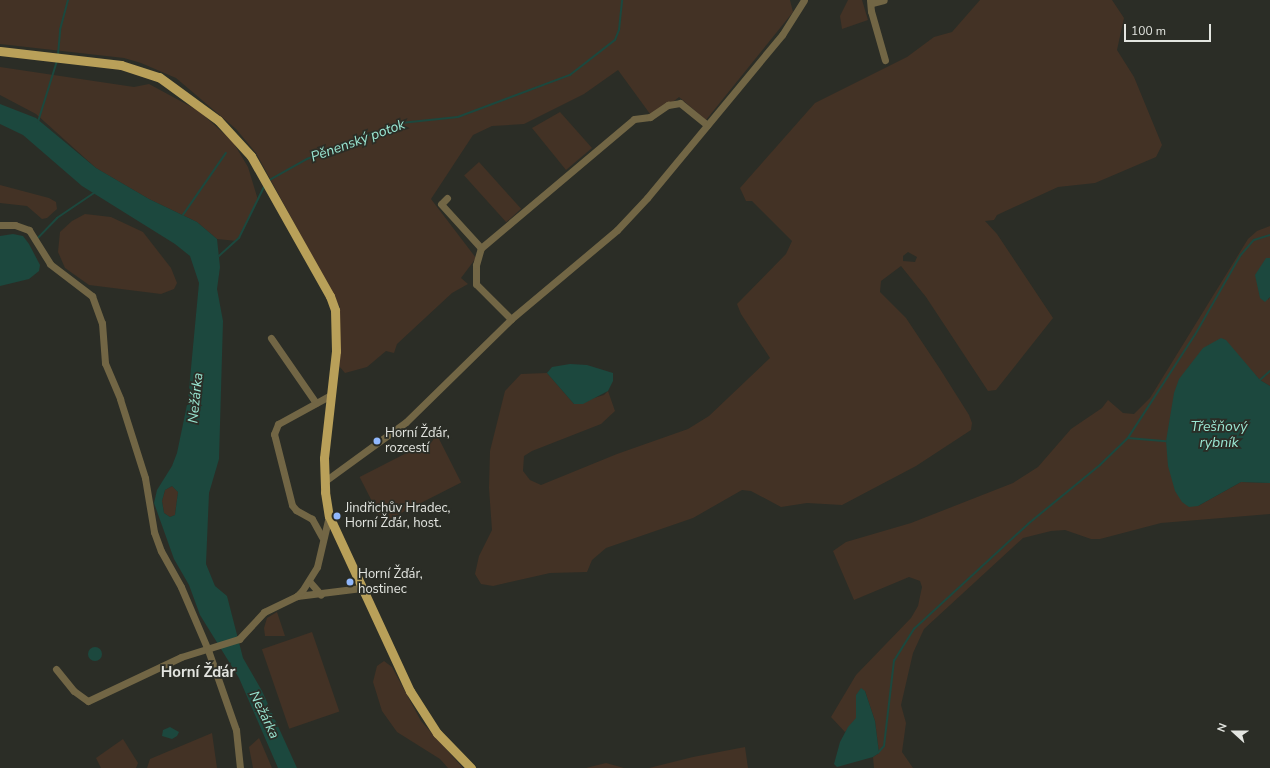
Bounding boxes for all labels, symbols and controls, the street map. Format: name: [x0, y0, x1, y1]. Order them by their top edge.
scale bar: [1126, 16, 1213, 42]
text: 100 m: [1131, 23, 1166, 39]
water label: Pěnenský potok: [309, 116, 407, 166]
water label: Nežárka: [185, 372, 207, 424]
water label: Třešňový rybník: [1191, 419, 1247, 452]
place label: Horní Žďár, rozcestí: [385, 426, 450, 457]
marker: Horní Žďár, rozcestí: [372, 436, 382, 446]
place label: Jindřichův Hradec, Horní Žďár, host.: [345, 501, 451, 532]
marker: Jindřichův Hradec, Horní Žďár, host.: [332, 511, 342, 521]
place label: Horní Žďár, hostinec: [358, 567, 423, 598]
marker: Horní Žďár, hostinec: [345, 577, 355, 587]
district label: Horní Žďár: [161, 664, 235, 682]
water label: Nežárka: [245, 688, 283, 742]
north arrow: [1214, 712, 1254, 752]
text: N: [1214, 721, 1231, 734]

